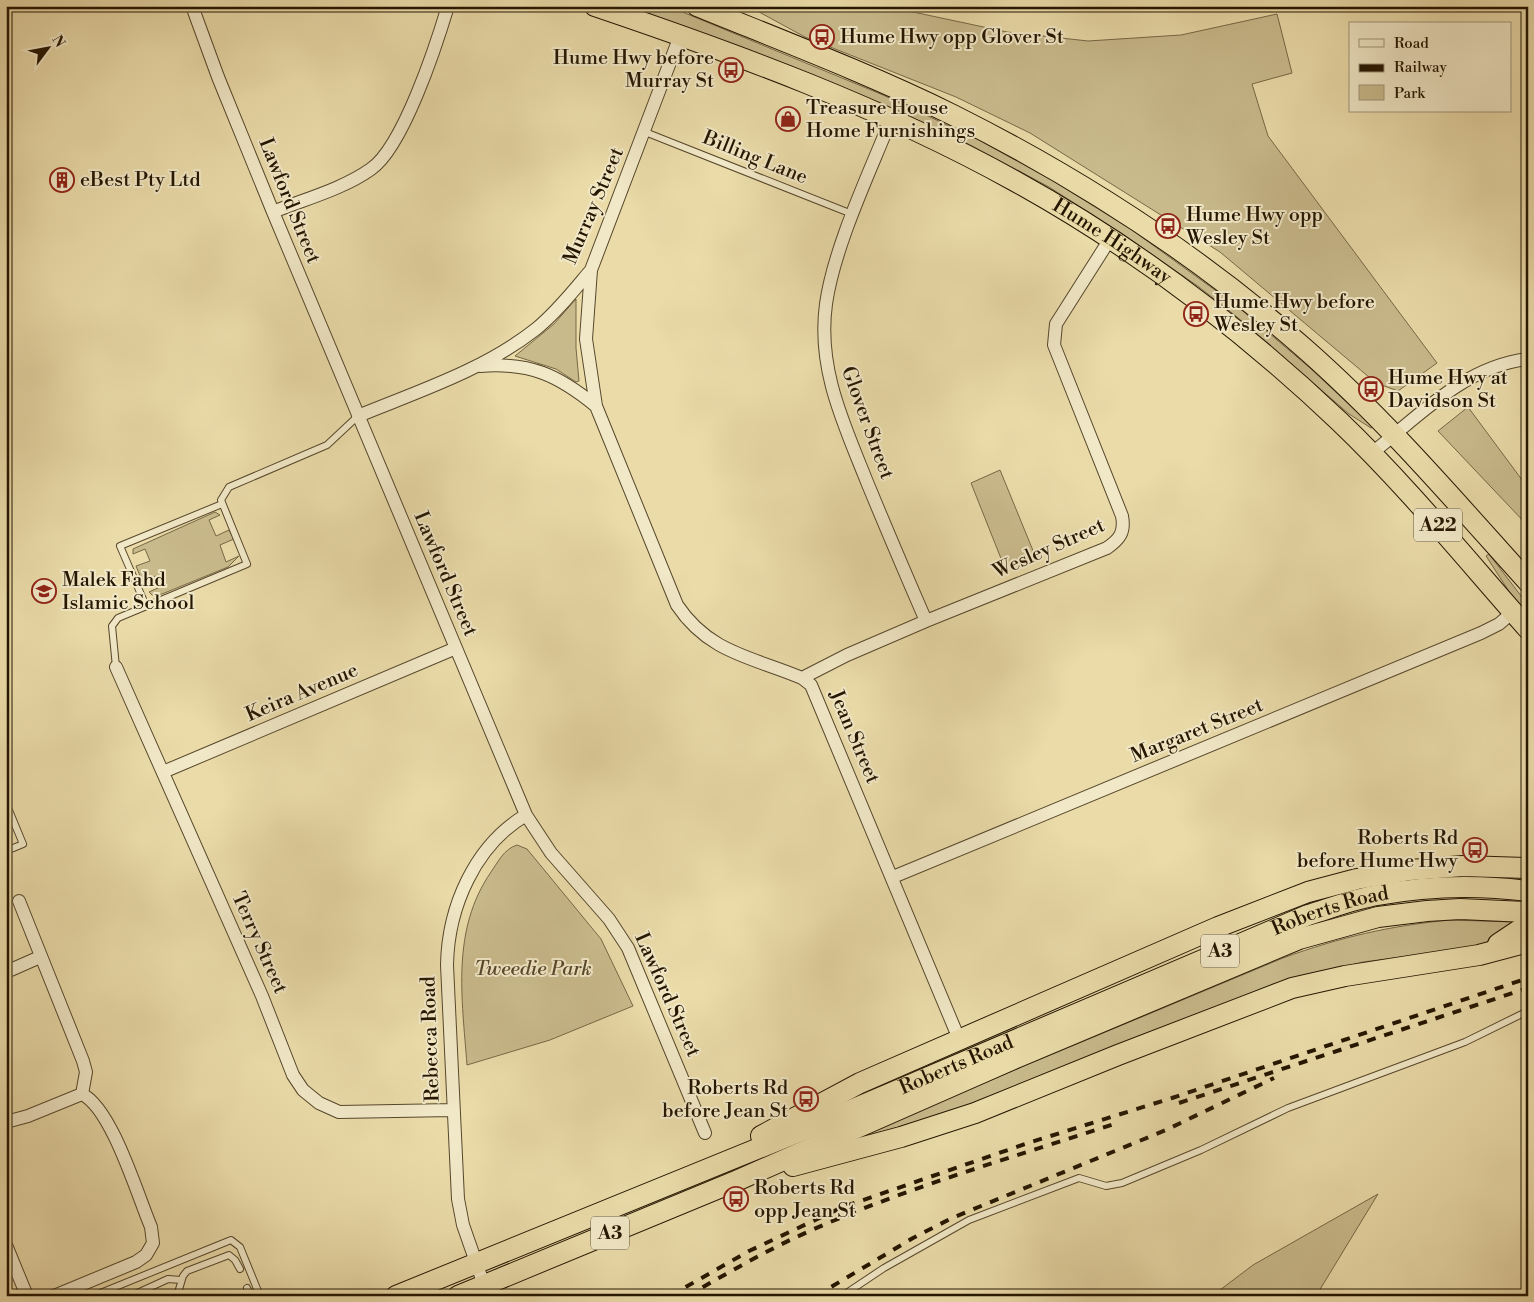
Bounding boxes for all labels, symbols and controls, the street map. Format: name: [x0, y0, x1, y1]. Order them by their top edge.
north arrow: [22, 22, 72, 72]
legend: [1349, 22, 1512, 112]
bus stop icon: Hume Hwy opp Glover St: [809, 24, 835, 50]
place label: Hume Hwy opp Glover St: [840, 25, 1064, 50]
text: N: [48, 32, 69, 51]
text: Road: [1394, 34, 1429, 53]
place label: Hume Hwy before Murray St: [553, 46, 714, 94]
bus stop icon: Hume Hwy before Murray St: [718, 57, 744, 83]
text: Railway: [1394, 58, 1448, 77]
text: Park: [1394, 84, 1426, 103]
place label: Treasure House Home Furnishings: [806, 96, 975, 144]
shop icon: Treasure House Home Furnishings: [775, 106, 801, 132]
street label: Billing Lane: [698, 125, 811, 190]
street label: Lawford Street: [252, 134, 326, 268]
street label: Murray Street: [558, 144, 630, 268]
building icon: eBest Pty Ltd: [49, 167, 75, 193]
place label: eBest Pty Ltd: [80, 168, 201, 193]
street label: Hume Highway: [1048, 193, 1177, 290]
place label: Hume Hwy opp Wesley St: [1185, 203, 1323, 251]
bus stop icon: Hume Hwy opp Wesley St: [1155, 213, 1181, 239]
place label: Hume Hwy before Wesley St: [1213, 290, 1375, 338]
bus stop icon: Hume Hwy before Wesley St: [1183, 301, 1209, 327]
street label: Glover Street: [835, 363, 899, 483]
place label: Hume Hwy at Davidson St: [1388, 366, 1508, 414]
bus stop icon: Hume Hwy at Davidson St: [1358, 376, 1384, 402]
street label: Lawford Street: [407, 508, 483, 640]
road number: A22: [1414, 508, 1462, 542]
street label: Wesley Street: [988, 513, 1109, 585]
place label: Malek Fahd Islamic School: [62, 568, 195, 616]
school or university icon: Malek Fahd Islamic School: [31, 578, 57, 604]
street label: Keira Avenue: [242, 658, 362, 728]
street label: Jean Street: [823, 686, 885, 788]
street label: Margaret Street: [1127, 693, 1267, 769]
place label: Roberts Rd before Hume Hwy: [1297, 826, 1459, 874]
bus stop icon: Roberts Rd before Hume Hwy: [1462, 837, 1488, 863]
street label: Roberts Road: [1268, 881, 1391, 942]
street label: Terry Street: [225, 888, 293, 998]
street label: Lawford Street: [628, 929, 706, 1061]
road number: A3: [1201, 934, 1239, 968]
park label: Tweedie Park: [474, 957, 592, 982]
street label: Rebecca Road: [416, 975, 446, 1102]
street label: Roberts Road: [895, 1029, 1018, 1101]
place label: Roberts Rd before Jean St: [662, 1076, 789, 1124]
bus stop icon: Roberts Rd before Jean St: [793, 1086, 819, 1112]
place label: Roberts Rd opp Jean St: [754, 1176, 856, 1224]
bus stop icon: Roberts Rd opp Jean St: [723, 1186, 749, 1212]
road number: A3: [591, 1216, 629, 1250]

